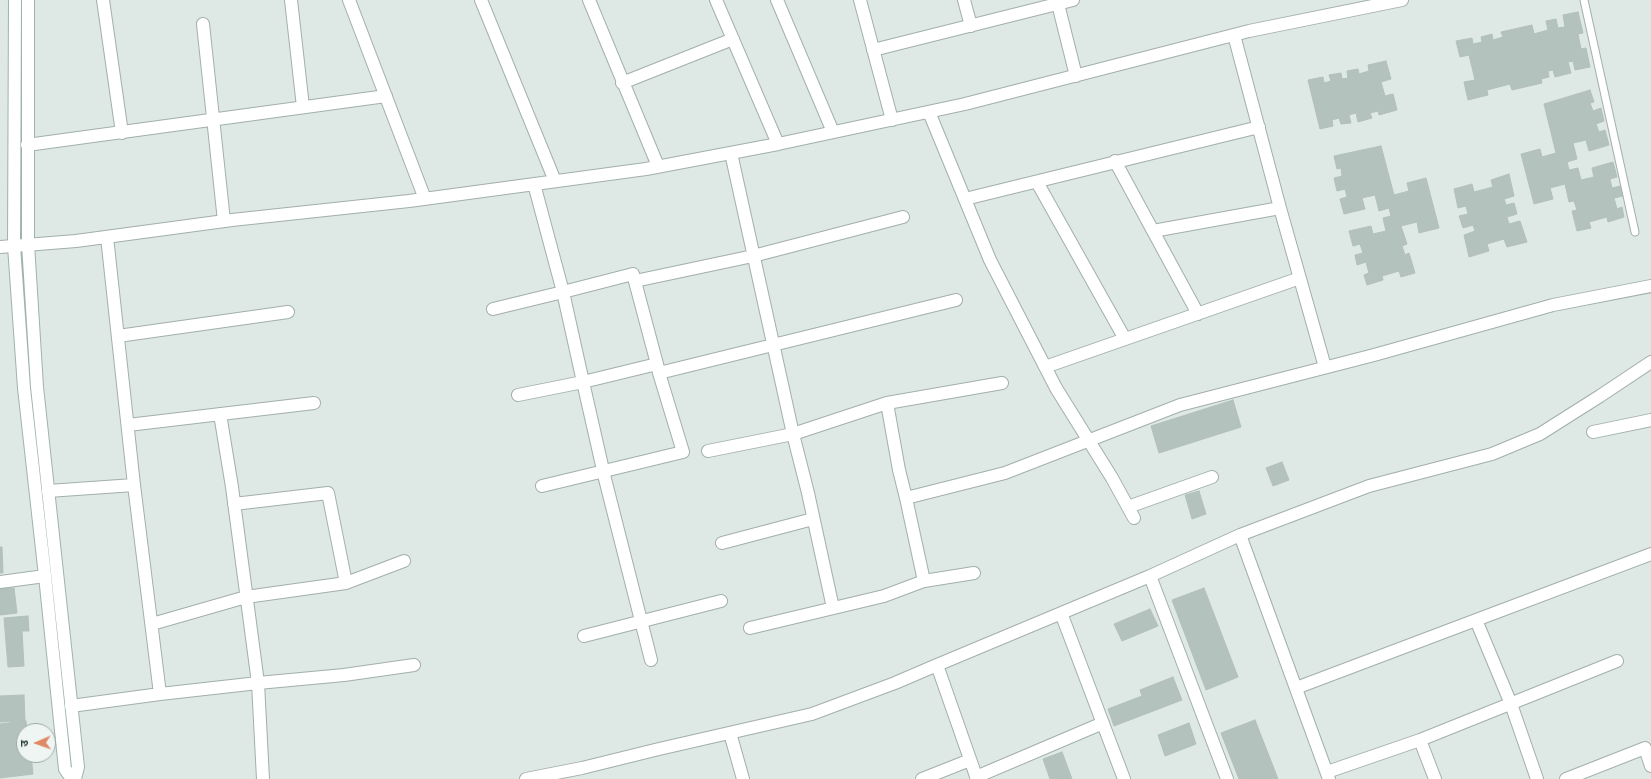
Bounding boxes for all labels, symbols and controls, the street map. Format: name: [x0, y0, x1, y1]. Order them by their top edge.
north arrow: [16, 723, 56, 763]
text: उ: [18, 740, 31, 747]

